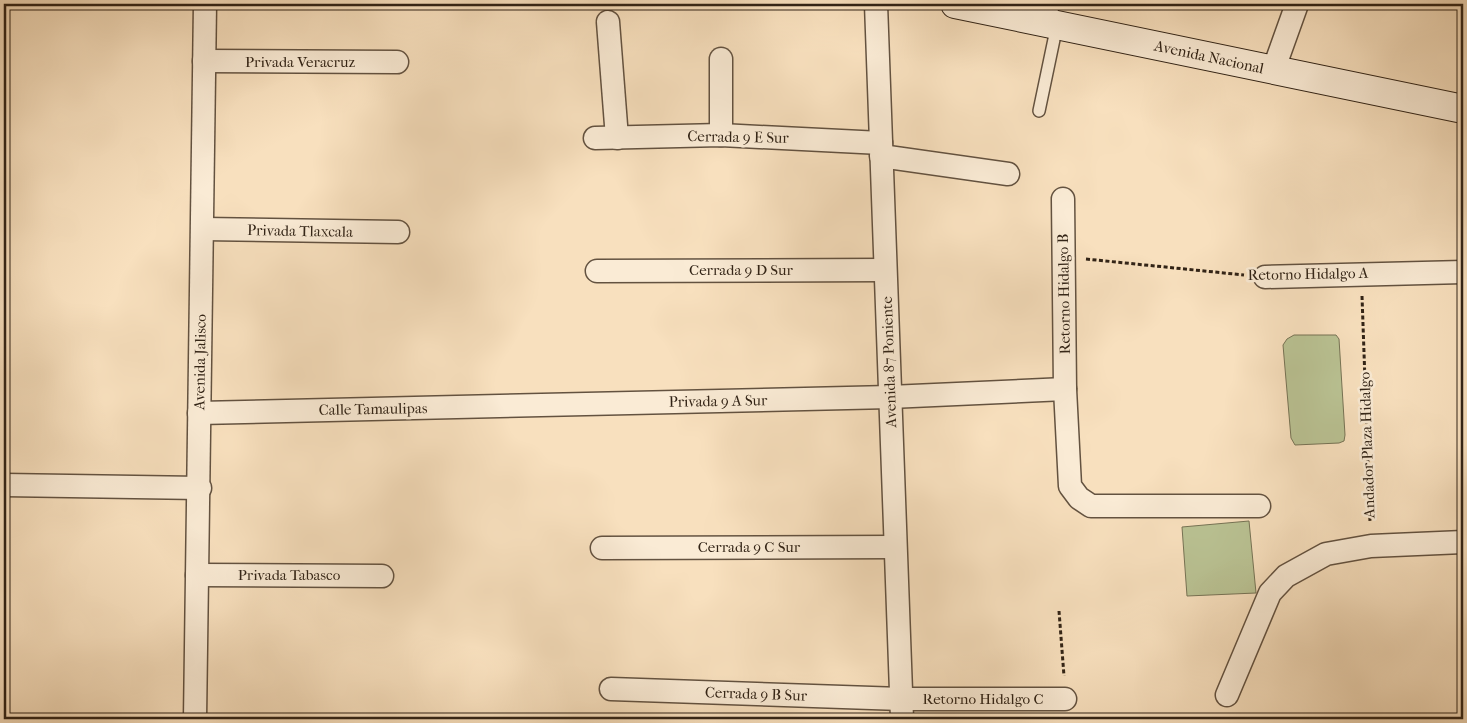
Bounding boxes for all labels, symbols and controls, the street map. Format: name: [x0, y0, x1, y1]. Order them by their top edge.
street label: Avenida Nacional: [1152, 36, 1265, 77]
street label: Privada Veracruz: [245, 53, 355, 71]
street label: Cerrada 9 E Sur: [687, 127, 790, 147]
street label: Privada Tlaxcala: [247, 221, 354, 241]
street label: Retorno Hidalgo B: [1054, 233, 1074, 355]
street label: Cerrada 9 D Sur: [689, 261, 794, 279]
street label: Retorno Hidalgo A: [1248, 264, 1369, 284]
street label: Avenida 87 Poniente: [878, 295, 900, 429]
street label: Avenida Jalisco: [190, 313, 210, 411]
street label: Andador Plaza Hidalgo: [1355, 371, 1379, 520]
street label: Privada 9 A Sur: [668, 391, 768, 411]
street label: Calle Tamaulipas: [319, 399, 428, 419]
street label: Cerrada 9 C Sur: [698, 538, 801, 556]
street label: Privada Tabasco: [238, 566, 341, 584]
street label: Cerrada 9 B Sur: [705, 683, 808, 705]
street label: Retorno Hidalgo C: [922, 690, 1044, 708]

